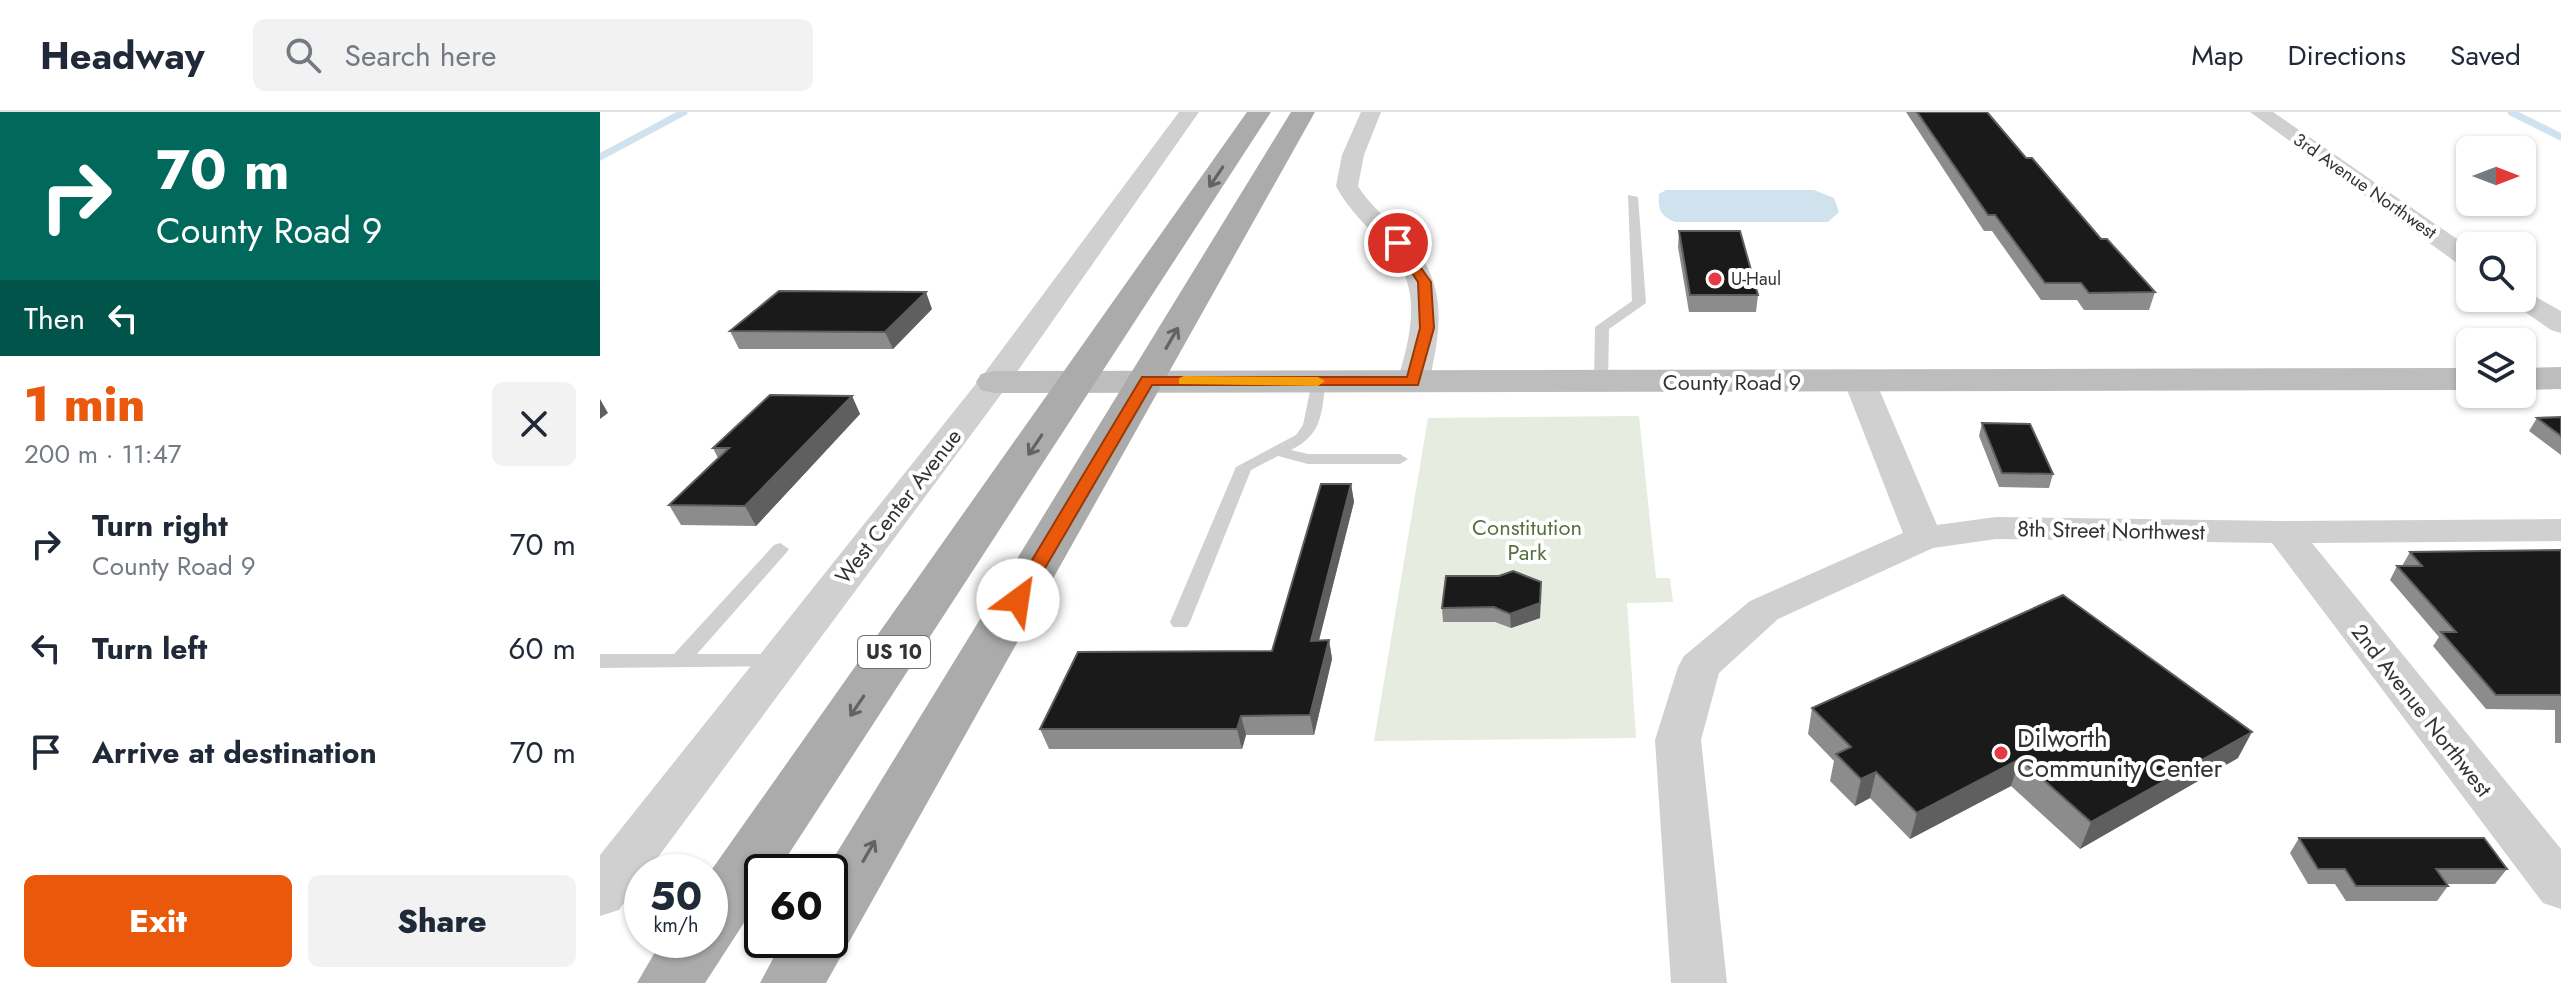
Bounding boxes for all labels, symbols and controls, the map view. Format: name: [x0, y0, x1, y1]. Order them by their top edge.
search box: [253, 19, 813, 91]
text: Headway: [40, 28, 205, 83]
icon: search: [281, 33, 325, 77]
text: Search here: [345, 34, 496, 77]
text: Map: [2191, 35, 2243, 76]
text: Directions: [2287, 35, 2406, 76]
text: Saved: [2450, 35, 2521, 76]
street label: 3rd Avenue Northwest: [2288, 127, 2442, 246]
text: 70 m: [156, 129, 290, 210]
north arrow: [2456, 136, 2536, 216]
map controls: [2456, 136, 2536, 408]
icon: right: [24, 144, 128, 248]
one-way arrow: [1208, 165, 1224, 187]
text: County Road 9: [156, 204, 383, 256]
pin: [1364, 209, 1432, 277]
icon: arrive: [1376, 221, 1420, 265]
button: search: [2456, 232, 2536, 312]
place label: U-Haul: [1731, 266, 1781, 292]
marker: U-Haul: [1706, 270, 1724, 288]
icon: left: [101, 296, 145, 340]
text: Then: [24, 297, 85, 340]
one-way arrow: [1164, 327, 1180, 350]
button: layers: [2456, 328, 2536, 408]
street label: County Road 9: [1663, 366, 1801, 398]
text: 1 min: [24, 370, 145, 439]
button: close: [492, 382, 576, 466]
street label: West Center Avenue: [827, 422, 969, 590]
one-way arrow: [1027, 434, 1043, 456]
text: 200 m · 11:47: [24, 435, 181, 473]
text: Turn right: [92, 504, 228, 547]
park label: Constitution Park: [1472, 511, 1582, 568]
street label: 8th Street Northwest: [2017, 512, 2206, 548]
icon: right: [24, 522, 68, 566]
text: 70 m: [510, 523, 576, 566]
text: County Road 9: [92, 547, 256, 585]
position arrow: [976, 558, 1060, 642]
street label: 2nd Avenue Northwest: [2344, 617, 2500, 804]
icon: left: [24, 626, 68, 670]
text: Turn left: [92, 627, 207, 670]
text: 60 m: [508, 627, 576, 670]
road number: US 10: [858, 636, 930, 668]
one-way arrow: [849, 695, 865, 717]
place label: Dilworth Community Center: [2017, 719, 2223, 787]
icon: arrive: [24, 730, 68, 774]
text: Arrive at destination: [92, 731, 377, 774]
text: 70 m: [510, 731, 576, 774]
marker: Dilworth Community Center: [1992, 744, 2010, 762]
one-way arrow: [861, 840, 877, 863]
speed limit sign: 60: [744, 854, 848, 958]
text: 50: [650, 867, 702, 925]
button: Exit: [24, 875, 292, 967]
button: Share: [308, 875, 576, 967]
text: km/h: [653, 911, 699, 940]

